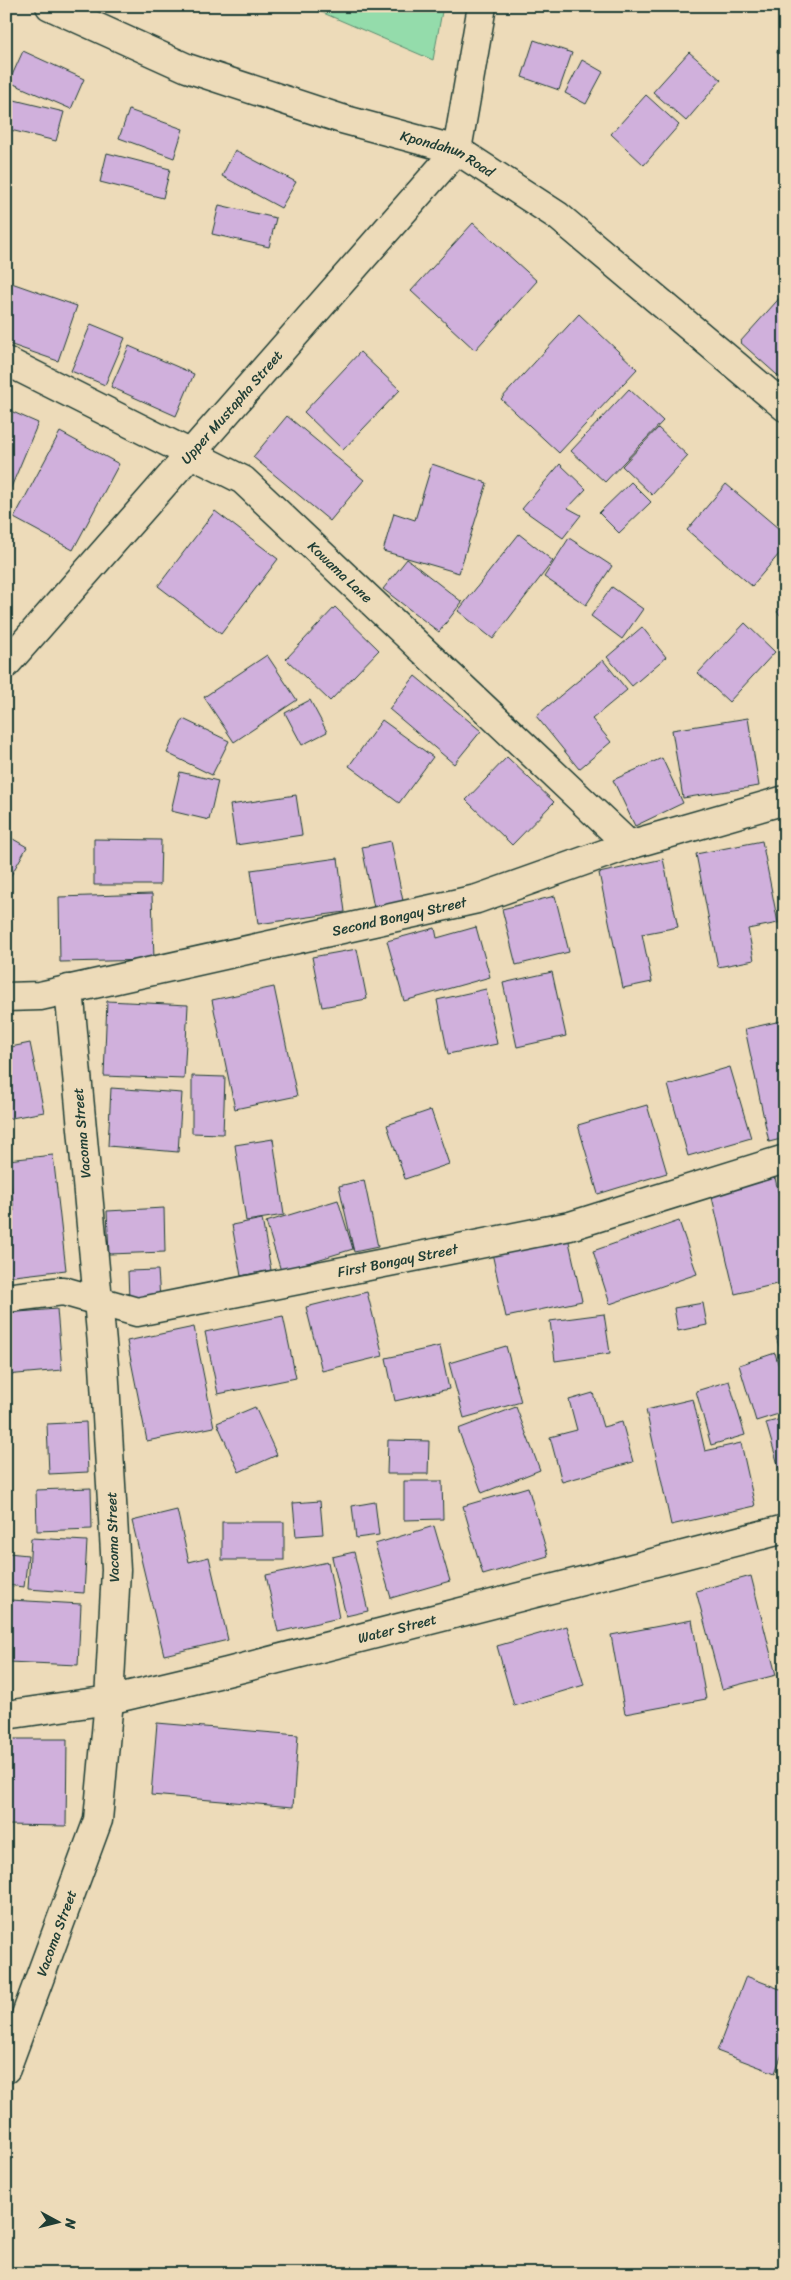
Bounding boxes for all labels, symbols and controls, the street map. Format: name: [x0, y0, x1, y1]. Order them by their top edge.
street label: Kpondahun Road: [398, 123, 501, 185]
street label: Upper Mustapha Street: [174, 344, 289, 470]
street label: Kowama Lane: [302, 535, 379, 609]
street label: Second Bongay Street: [330, 889, 470, 943]
street label: Vacoma Street: [66, 1087, 98, 1179]
street label: First Bongay Street: [335, 1236, 461, 1284]
street label: Vacoma Street: [99, 1491, 127, 1583]
street label: Water Street: [355, 1606, 439, 1651]
street label: Vacoma Street: [29, 1886, 84, 1980]
north arrow: [32, 2198, 82, 2248]
text: N: [57, 2216, 84, 2230]

